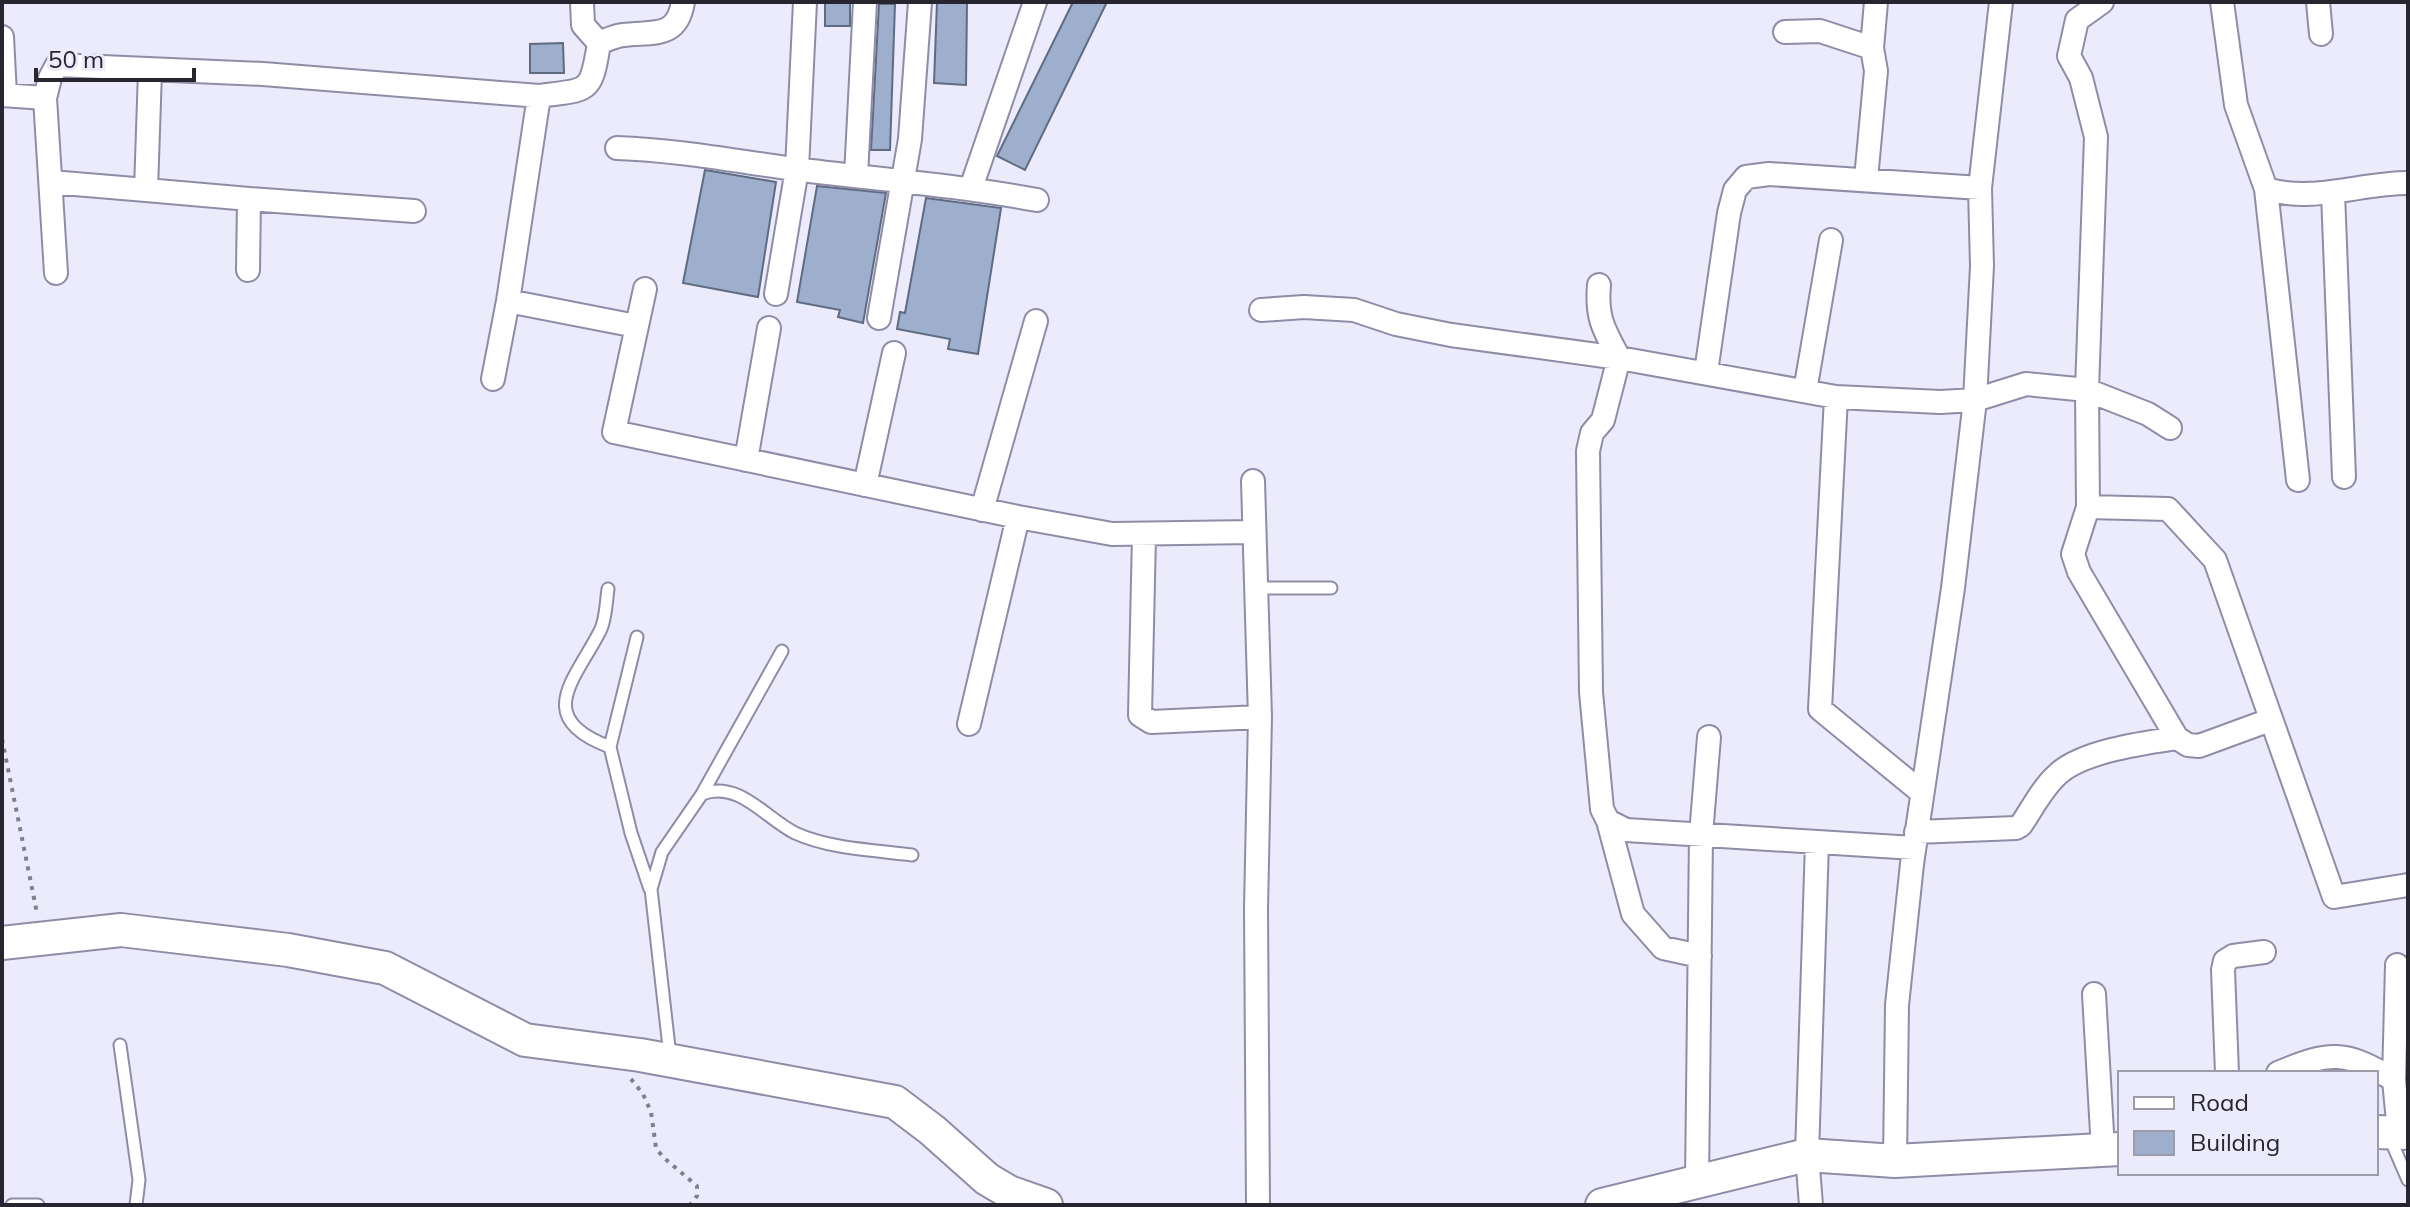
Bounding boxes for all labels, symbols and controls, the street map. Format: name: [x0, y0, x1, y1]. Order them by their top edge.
scale bar: [36, 32, 194, 82]
text: 50 m: [48, 44, 104, 74]
legend: [2118, 1071, 2378, 1175]
text: Road: [2190, 1087, 2249, 1117]
text: Building: [2190, 1127, 2280, 1157]

